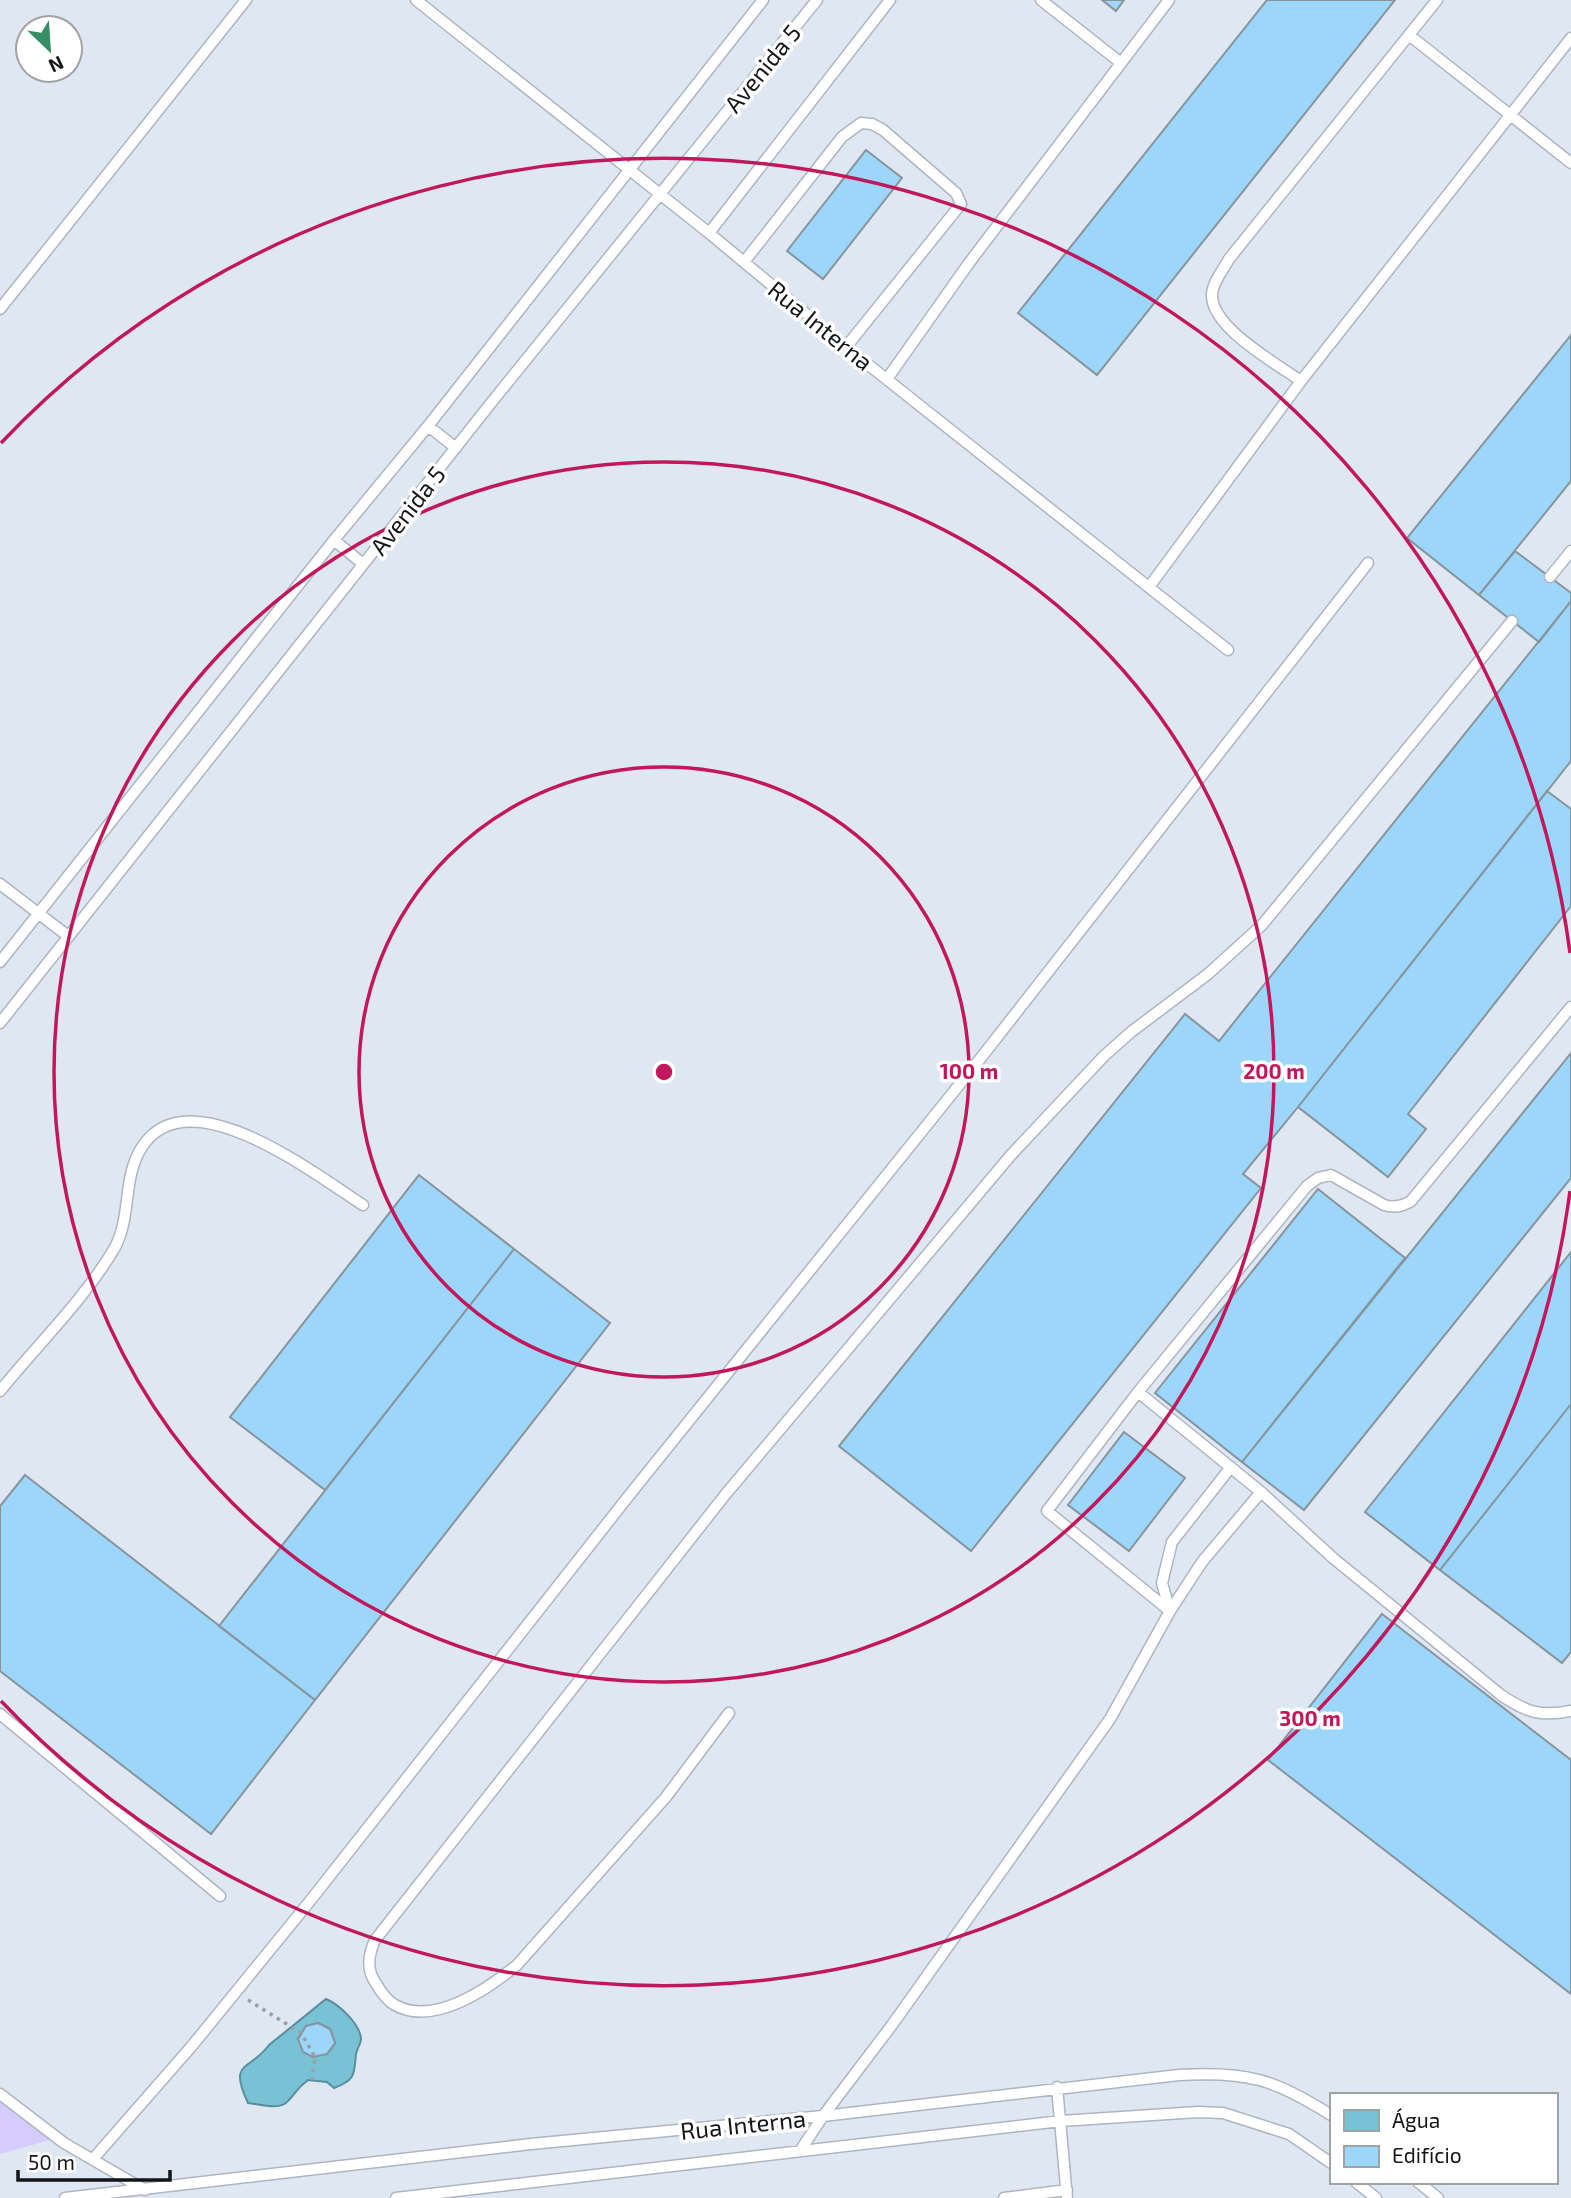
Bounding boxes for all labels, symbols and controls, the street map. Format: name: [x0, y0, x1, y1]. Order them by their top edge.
north arrow: [14, 14, 84, 84]
street label: Avenida 5: [718, 18, 806, 118]
text: N: [45, 52, 67, 78]
street label: Rua Interna: [763, 274, 879, 376]
street label: Avenida 5: [363, 460, 451, 560]
text: 100 m: [940, 1058, 998, 1083]
text: 200 m: [1243, 1058, 1305, 1083]
centre of rings: [652, 1060, 676, 1084]
text: 300 m: [1279, 1705, 1341, 1730]
legend: [1330, 2093, 1557, 2184]
street label: Rua Interna: [679, 2103, 807, 2145]
text: Água: [1392, 2107, 1440, 2132]
scale bar: [18, 2138, 170, 2182]
text: Edifício: [1392, 2142, 1462, 2167]
text: 50 m: [28, 2149, 75, 2174]

